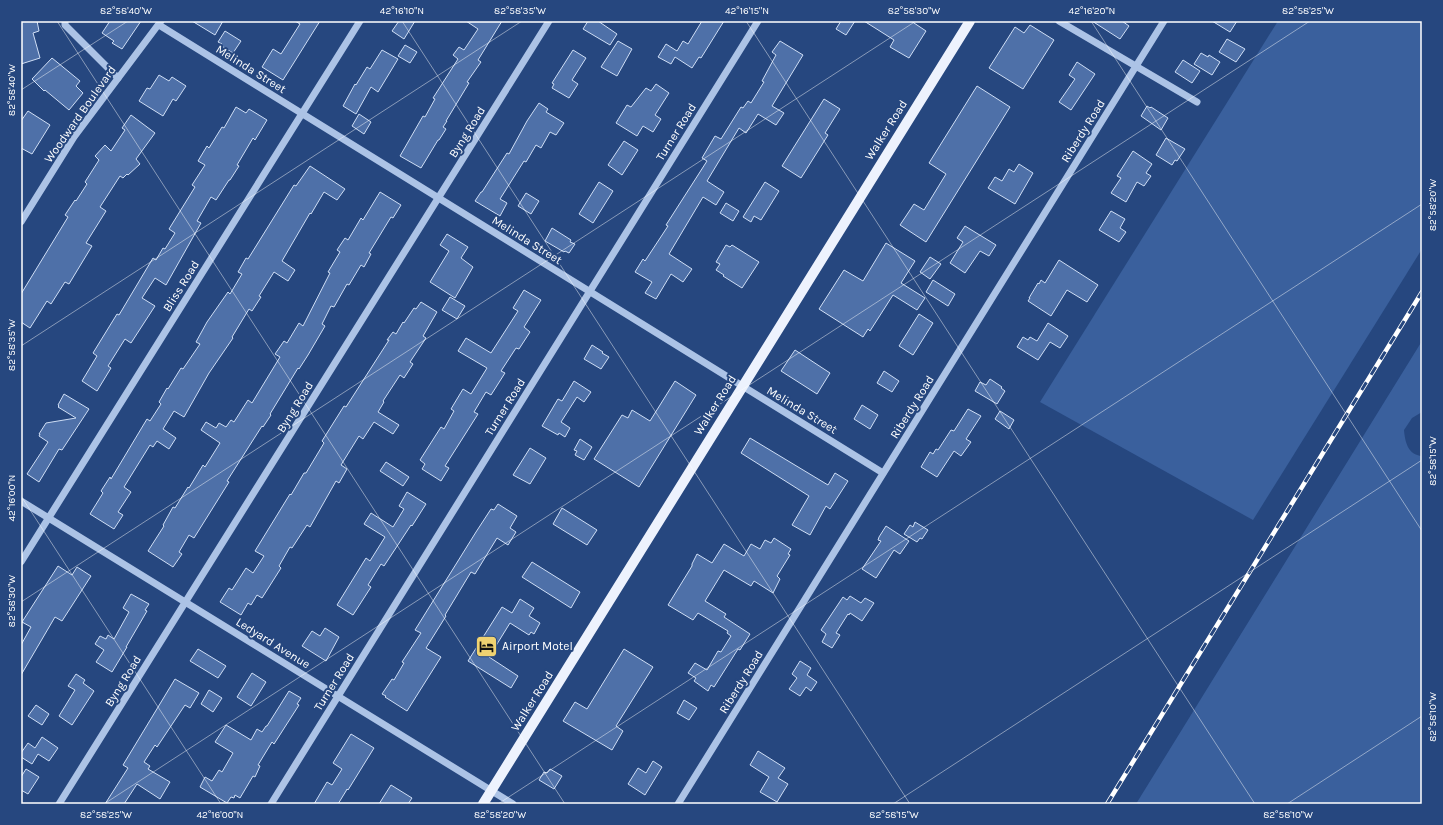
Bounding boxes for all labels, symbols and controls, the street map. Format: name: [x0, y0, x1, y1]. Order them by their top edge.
text: 82°58'40"W: [100, 5, 152, 17]
text: 42°16'10"N: [380, 5, 424, 17]
text: 82°58'35"W: [494, 5, 546, 17]
text: 42°16'15"N: [725, 5, 769, 17]
text: 82°58'30"W: [888, 5, 940, 17]
text: 42°16'20"N: [1069, 5, 1115, 17]
text: 82°58'25"W: [1282, 5, 1334, 17]
street label: Melinda Street: [213, 42, 289, 96]
street label: Woodward Boulevard: [41, 63, 119, 165]
text: 82°58'40"W: [6, 64, 18, 116]
street label: Walker Road: [862, 97, 910, 163]
street label: Riberdy Road: [1058, 97, 1108, 165]
street label: Turner Road: [653, 101, 699, 163]
street label: Byng Road: [446, 104, 488, 160]
text: 82°58'20"W: [1427, 179, 1439, 231]
street label: Melinda Street: [489, 213, 565, 267]
street label: Bliss Road: [160, 258, 202, 314]
text: 82°58'35"W: [6, 319, 18, 371]
street label: Walker Road: [691, 372, 739, 438]
street label: Riberdy Road: [887, 373, 937, 441]
street label: Turner Road: [482, 376, 528, 438]
street label: Byng Road: [274, 379, 316, 435]
street label: Melinda Street: [764, 383, 840, 437]
text: 82°58'15"W: [1427, 436, 1439, 486]
text: 42°16'00"N: [6, 475, 18, 521]
text: 82°58'30"W: [6, 575, 18, 627]
street label: Ledyard Avenue: [233, 615, 313, 671]
hotel icon: Airport Motel: [474, 633, 500, 659]
place label: Airport Motel: [502, 639, 573, 653]
street label: Riberdy Road: [716, 648, 766, 716]
street label: Turner Road: [311, 651, 357, 713]
street label: Byng Road: [102, 653, 144, 709]
street label: Walker Road: [508, 668, 556, 734]
text: 82°58'10"W: [1427, 692, 1439, 742]
text: 82°58'25"W: [80, 809, 132, 821]
text: 42°16'00"N: [197, 809, 243, 821]
text: 82°58'20"W: [474, 809, 526, 821]
text: 82°58'15"W: [869, 809, 919, 821]
text: 82°58'10"W: [1263, 809, 1313, 821]

